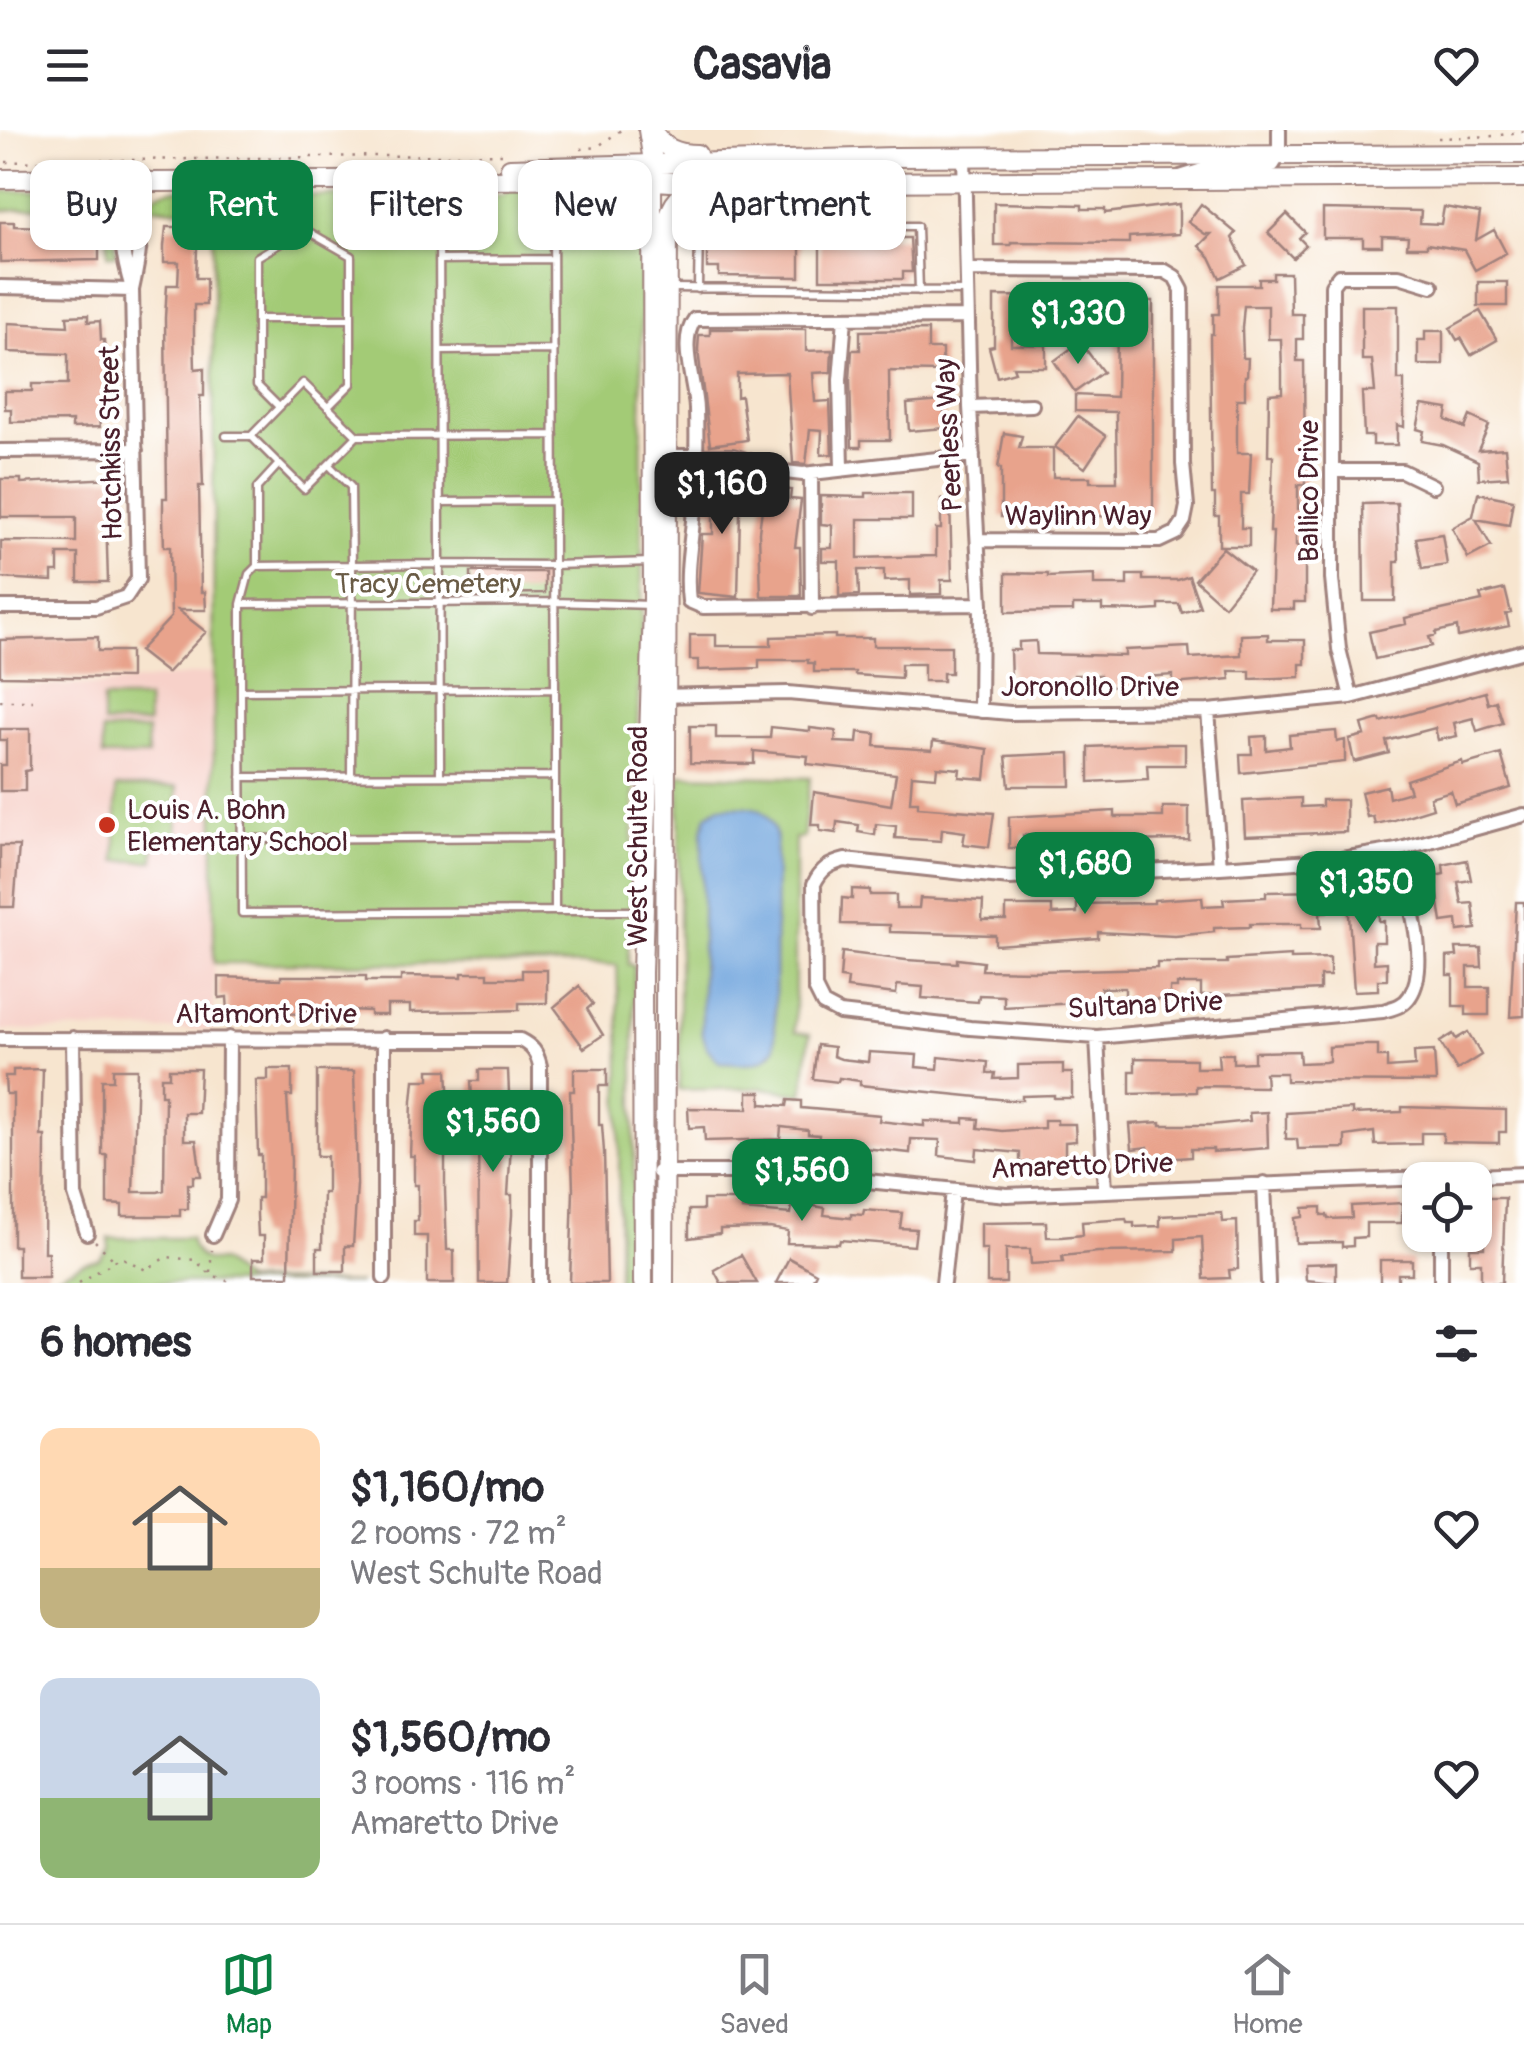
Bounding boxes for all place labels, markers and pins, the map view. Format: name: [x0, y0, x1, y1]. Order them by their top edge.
pin: $1,330: [997, 282, 1159, 367]
pin: $1,160: [641, 452, 803, 537]
place label: Louis A. Bohn Elementary School: [127, 793, 348, 860]
marker: Louis A. Bohn Elementary School: [96, 814, 118, 836]
pin: $1,680: [1004, 832, 1166, 917]
pin: $1,350: [1285, 851, 1447, 936]
pin: $1,560: [412, 1090, 574, 1175]
pin: $1,560: [721, 1139, 883, 1224]

